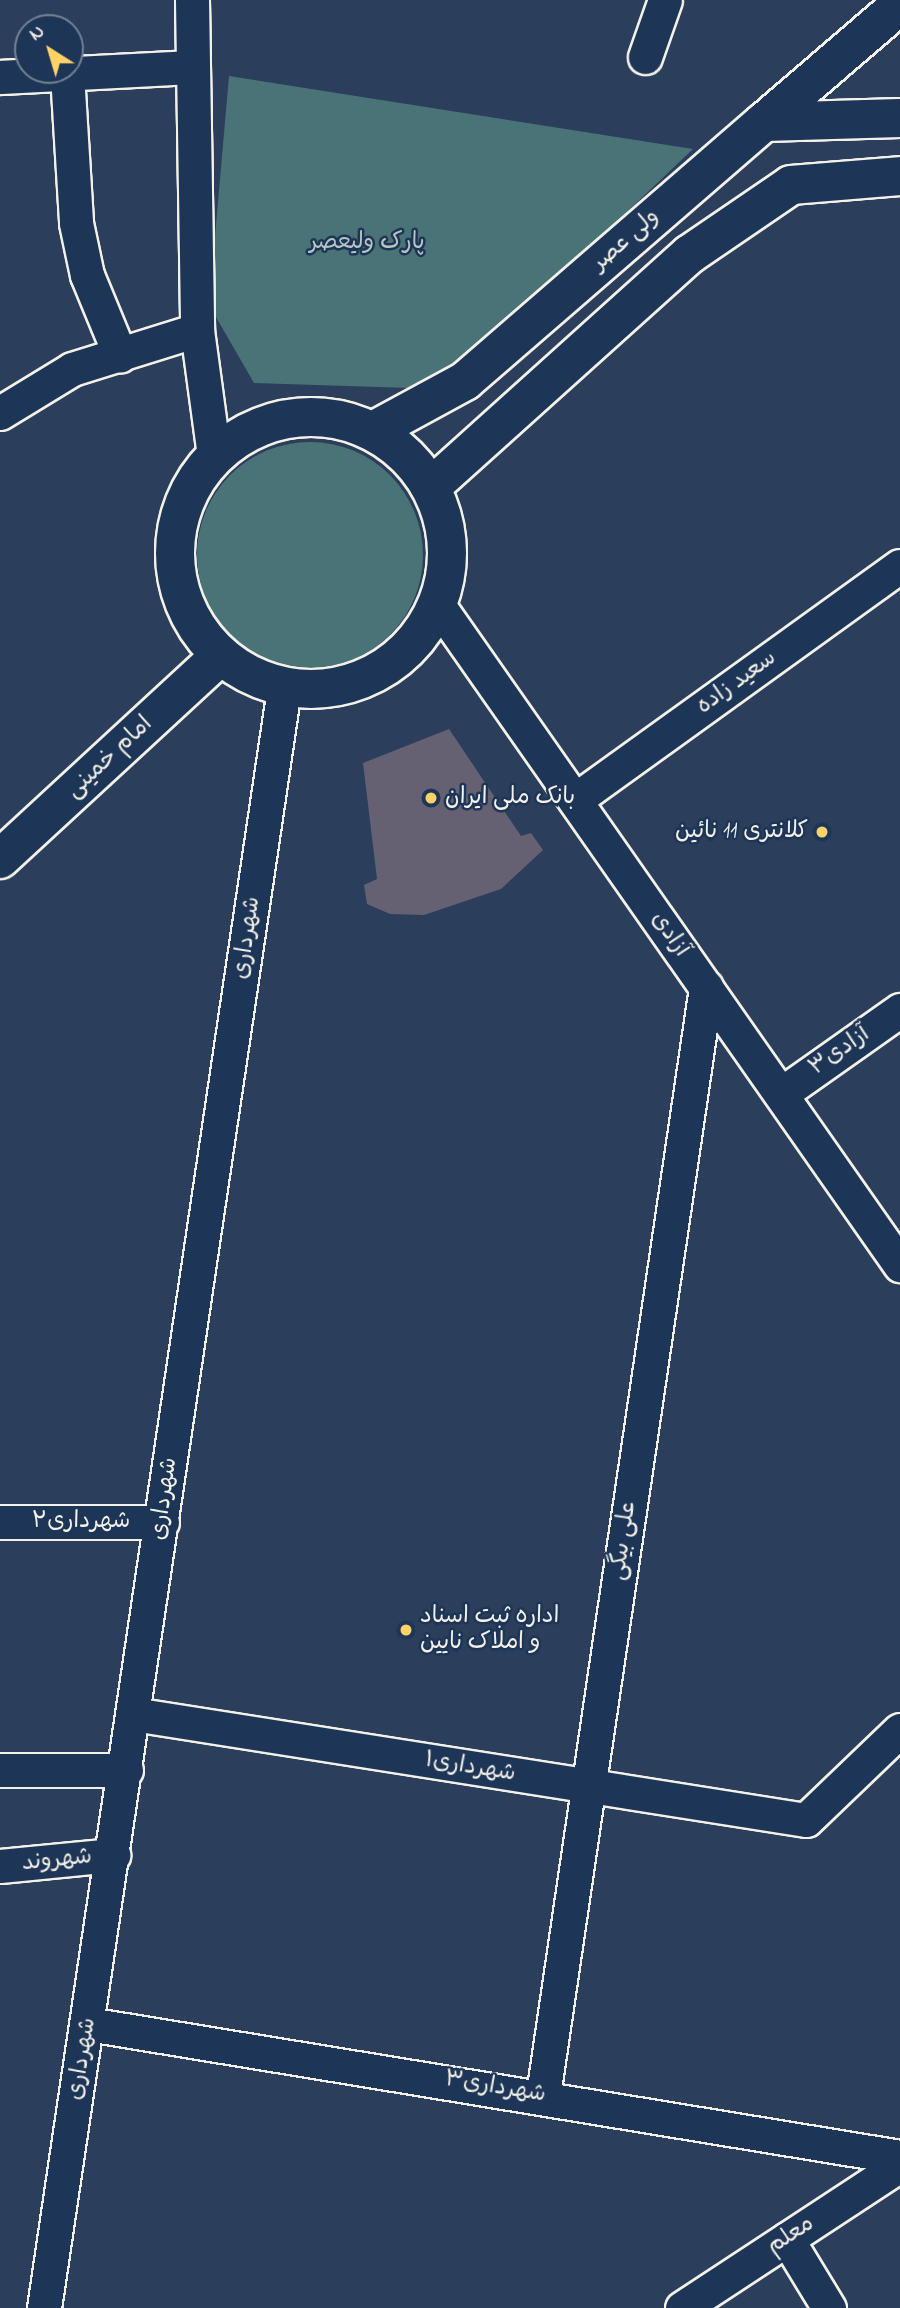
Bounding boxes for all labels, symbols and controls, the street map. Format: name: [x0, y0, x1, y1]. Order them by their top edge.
north arrow: [14, 14, 84, 84]
text: N: [24, 19, 51, 48]
street label: ولی عصر: [586, 204, 666, 278]
park label: پارک ولیعصر: [309, 229, 425, 257]
street label: سعید زاده: [692, 645, 782, 721]
street label: امام خمینی: [61, 711, 159, 805]
place label: بانک ملی ایران: [445, 784, 575, 812]
marker: بانک ملی ایران: [423, 790, 439, 806]
place label: کلانتری 11 نائین: [675, 818, 808, 846]
marker: کلانتری 11 نائین: [814, 824, 830, 840]
street label: شهرداری: [229, 895, 267, 981]
street label: آزادی: [644, 907, 694, 963]
street label: آزادی۳: [804, 1021, 876, 1083]
street label: شهرداری: [146, 1456, 184, 1542]
street label: علی بیگی: [605, 1500, 643, 1582]
street label: شهرداری۲: [32, 1508, 130, 1536]
place label: اداره ثبت اسناد و املاک نایین: [420, 1603, 559, 1657]
marker: اداره ثبت اسناد و املاک نایین: [398, 1622, 414, 1638]
street label: شهرداری۱: [423, 1747, 517, 1789]
street label: شهروند: [21, 1844, 93, 1878]
street label: شهرداری: [63, 2016, 103, 2102]
street label: شهرداری۳: [442, 2066, 548, 2110]
street label: معلم: [762, 2211, 820, 2261]

